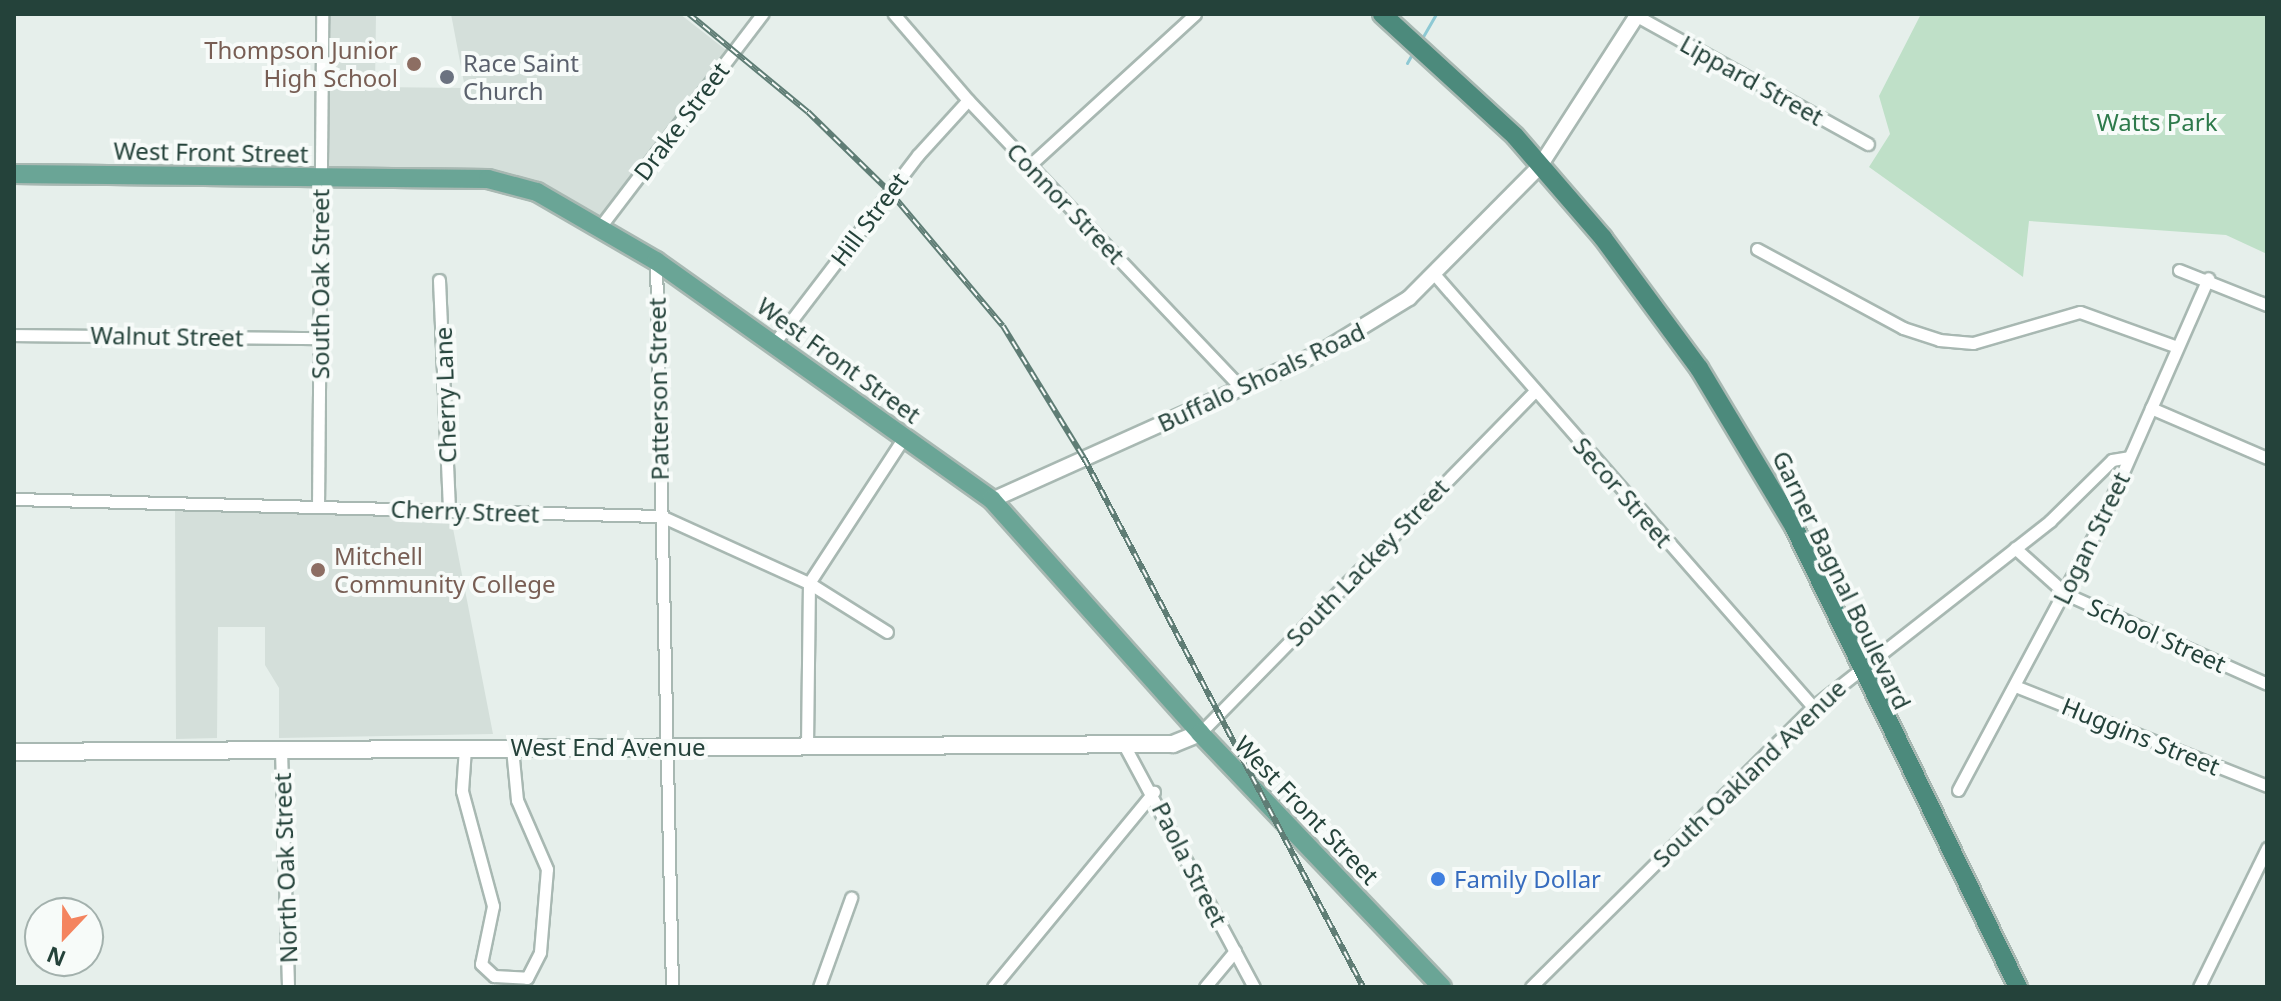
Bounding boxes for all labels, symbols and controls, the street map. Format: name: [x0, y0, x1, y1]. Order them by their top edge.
street label: Lippard Street: [1675, 29, 1829, 131]
place label: Thompson Junior High School: [204, 36, 398, 92]
place label: Race Saint Church: [463, 49, 579, 105]
marker: Thompson Junior High School: [405, 55, 423, 73]
street label: Drake Street: [627, 56, 735, 186]
marker: Race Saint Church: [438, 68, 456, 86]
park label: Watts Park: [2096, 108, 2218, 136]
street label: West Front Street: [113, 136, 309, 168]
street label: Connor Street: [1001, 137, 1131, 269]
street label: Hill Street: [825, 167, 913, 271]
street label: South Oak Street: [306, 189, 334, 379]
street label: West Front Street: [752, 291, 926, 429]
street label: Patterson Street: [642, 297, 674, 481]
street label: Buffalo Shoals Road: [1153, 316, 1369, 438]
street label: Walnut Street: [90, 320, 244, 352]
street label: Cherry Lane: [428, 326, 462, 464]
street label: Secor Street: [1568, 431, 1678, 553]
street label: Garner Bagnal Boulevard: [1767, 446, 1917, 714]
street label: Logan Street: [2047, 467, 2135, 609]
street label: South Lackey Street: [1280, 472, 1454, 652]
street label: Cherry Street: [390, 494, 540, 528]
place label: Mitchell Community College: [334, 542, 555, 598]
marker: Mitchell Community College: [309, 561, 327, 579]
street label: School Street: [2084, 592, 2230, 678]
street label: South Oakland Avenue: [1647, 673, 1851, 873]
street label: Huggins Street: [2058, 691, 2224, 781]
street label: West Front Street: [1229, 730, 1385, 890]
street label: West End Avenue: [510, 733, 706, 761]
street label: North Oak Street: [267, 772, 303, 964]
street label: Paola Street: [1146, 797, 1234, 931]
place label: Family Dollar: [1454, 865, 1601, 893]
marker: Family Dollar: [1429, 870, 1447, 888]
north arrow: [24, 897, 104, 977]
text: N: [42, 940, 70, 975]

